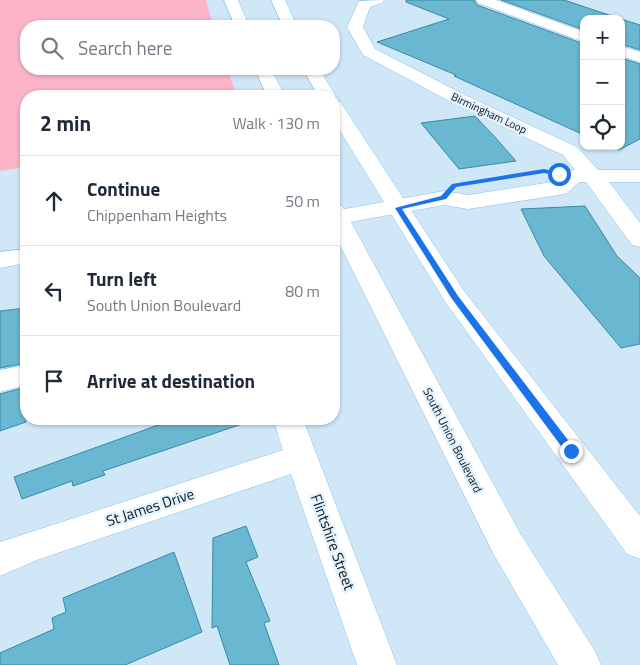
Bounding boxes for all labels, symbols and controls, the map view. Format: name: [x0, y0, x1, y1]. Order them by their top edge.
map controls: [580, 15, 625, 150]
button: +: [580, 15, 625, 60]
search box: [20, 20, 340, 75]
text: Search here: [78, 33, 172, 62]
icon: search: [38, 34, 66, 62]
button: −: [580, 60, 625, 105]
street label: Birmingham Loop: [449, 88, 530, 138]
button: locate: [580, 105, 625, 150]
text: 2 min: [40, 107, 91, 139]
text: Walk · 130 m: [232, 111, 320, 135]
route start: [548, 163, 571, 186]
text: Continue: [87, 174, 160, 203]
icon: ahead: [40, 187, 68, 215]
text: 50 m: [285, 189, 320, 213]
text: Chippenham Heights: [87, 203, 227, 227]
text: Turn left: [87, 264, 157, 293]
icon: left: [40, 277, 68, 305]
text: 80 m: [285, 279, 320, 303]
text: South Union Boulevard: [87, 293, 241, 317]
text: Arrive at destination: [87, 366, 255, 395]
icon: arrive: [40, 367, 68, 395]
street label: South Union Boulevard: [418, 384, 488, 496]
route end: [560, 440, 583, 463]
street label: St James Drive: [103, 482, 197, 532]
street label: Flintshire Street: [305, 491, 361, 594]

